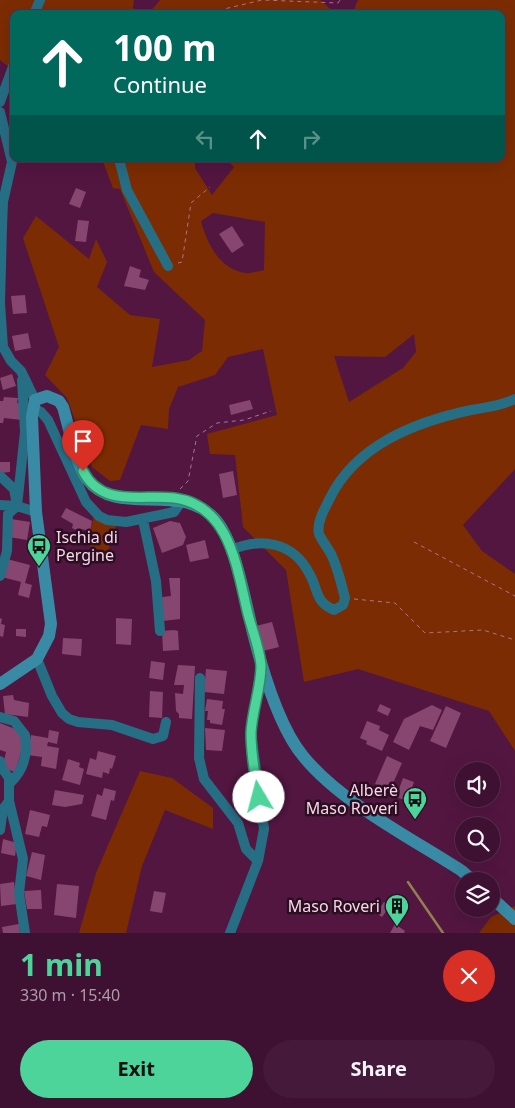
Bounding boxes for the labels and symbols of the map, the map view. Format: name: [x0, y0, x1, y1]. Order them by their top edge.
pin: [62, 420, 104, 471]
place label: Ischia di Pergine: [56, 526, 118, 566]
bus stop icon: Ischia di Pergine: [26, 533, 52, 567]
position arrow: [232, 770, 284, 822]
place label: Alberè Maso Roveri: [306, 779, 398, 819]
bus stop icon: Alberè Maso Roveri: [402, 786, 428, 820]
building icon: Maso Roveri: [384, 893, 410, 927]
place label: Maso Roveri: [288, 895, 380, 917]

